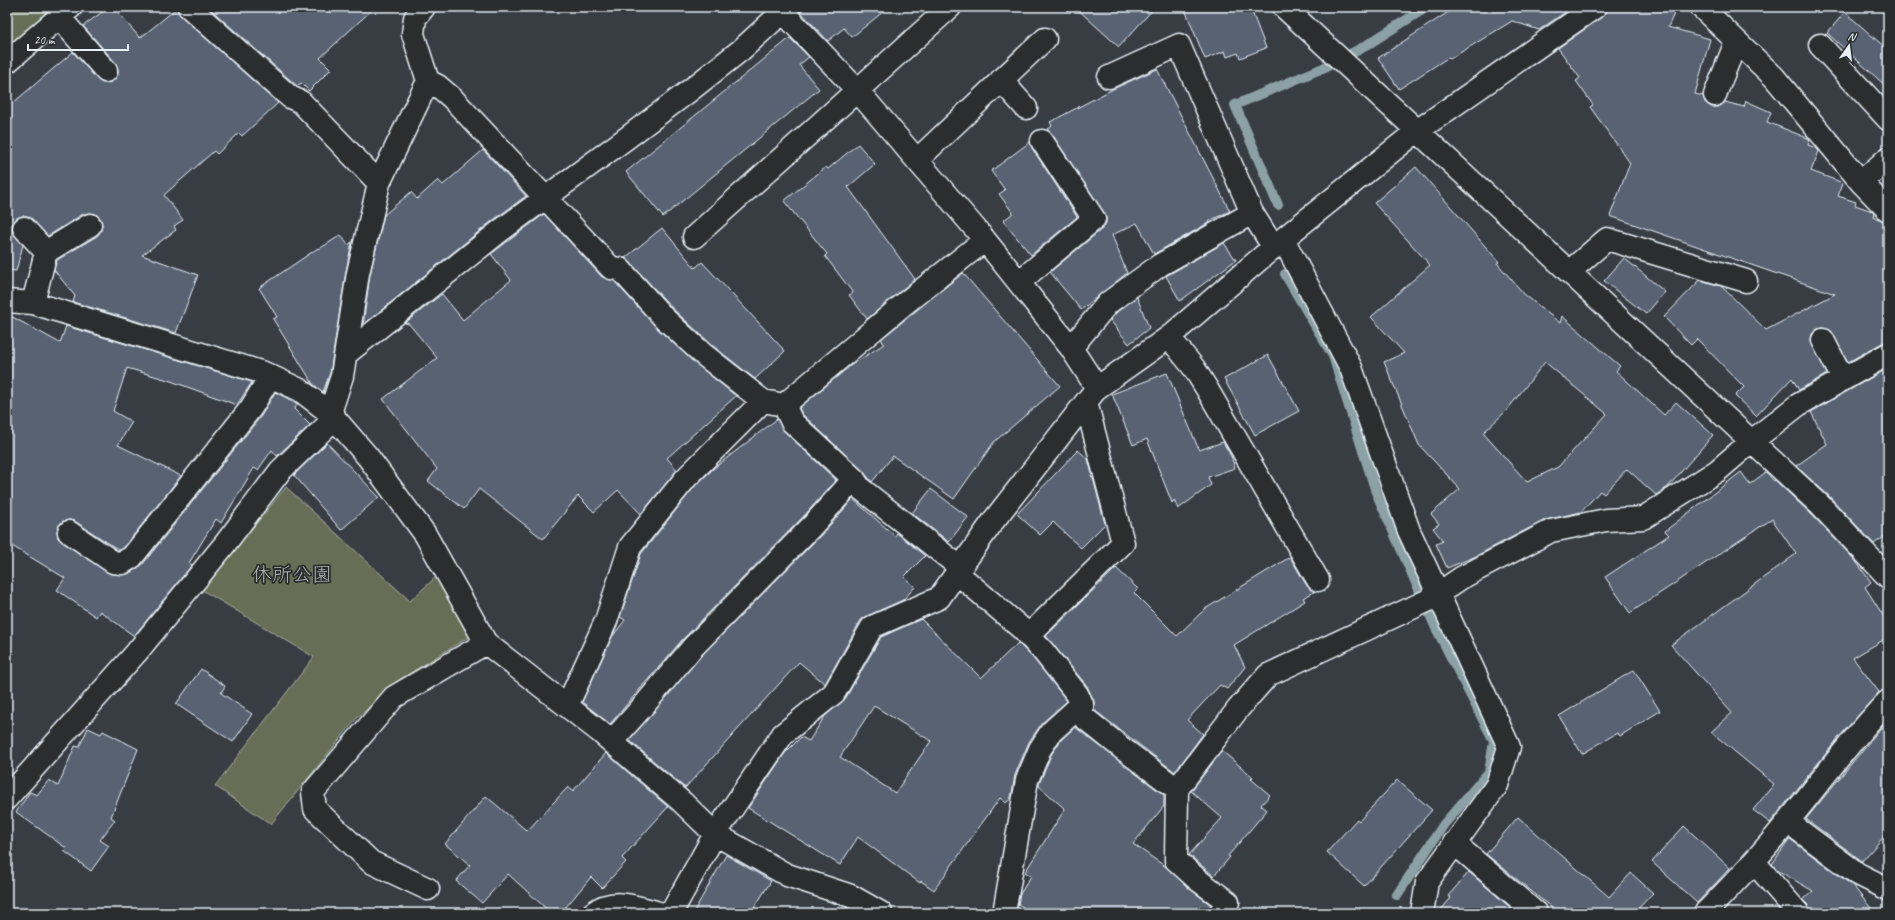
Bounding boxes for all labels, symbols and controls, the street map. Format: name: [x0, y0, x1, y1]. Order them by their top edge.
scale bar: [28, 26, 128, 52]
north arrow: [1829, 26, 1869, 66]
text: N: [1846, 29, 1859, 44]
text: 20 m: [34, 32, 56, 48]
park label: 休所公園: [252, 562, 332, 587]

